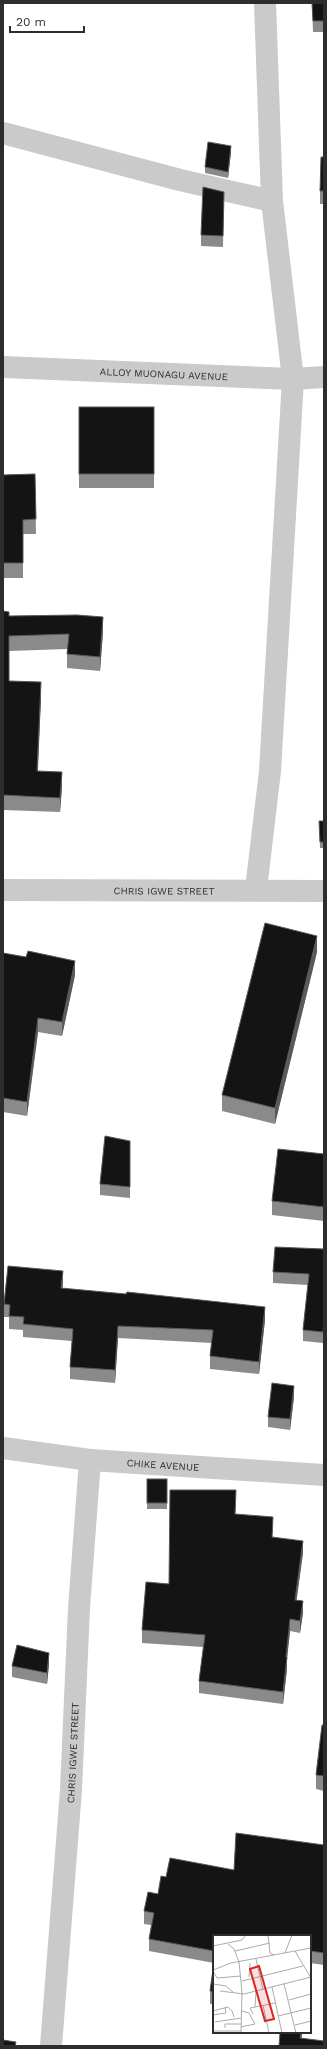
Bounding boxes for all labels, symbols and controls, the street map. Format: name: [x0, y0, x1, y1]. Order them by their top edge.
scale bar: [10, 8, 84, 34]
text: 20 m: [16, 15, 46, 29]
street label: ALLOY MUONAGU AVENUE: [100, 366, 228, 382]
street label: CHRIS IGWE STREET: [114, 885, 214, 896]
street label: CHIKE AVENUE: [126, 1457, 200, 1473]
street label: CHRIS IGWE STREET: [64, 1702, 80, 1804]
inset map: [213, 1935, 311, 2033]

